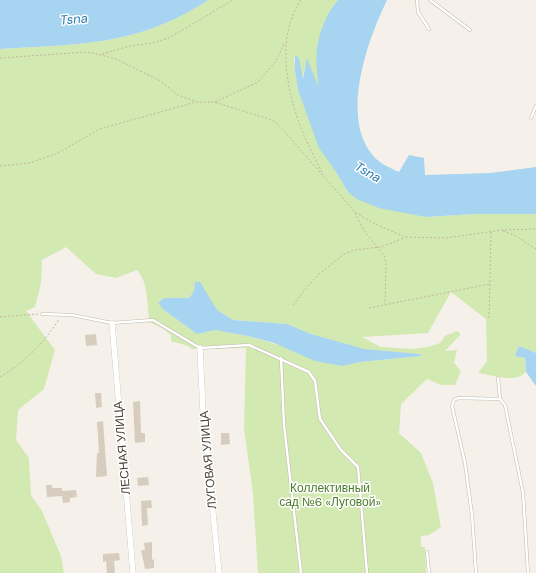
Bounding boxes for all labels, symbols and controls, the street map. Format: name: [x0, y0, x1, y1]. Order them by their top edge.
water label: Tsna: [59, 9, 89, 29]
water label: Tsna: [352, 158, 384, 186]
street label: ЛЕСНАЯ УЛИЦА: [110, 401, 134, 495]
street label: ЛУГОВАЯ УЛИЦА: [196, 410, 220, 510]
park label: Коллективный сад №6 «Луговой»: [279, 480, 381, 510]

